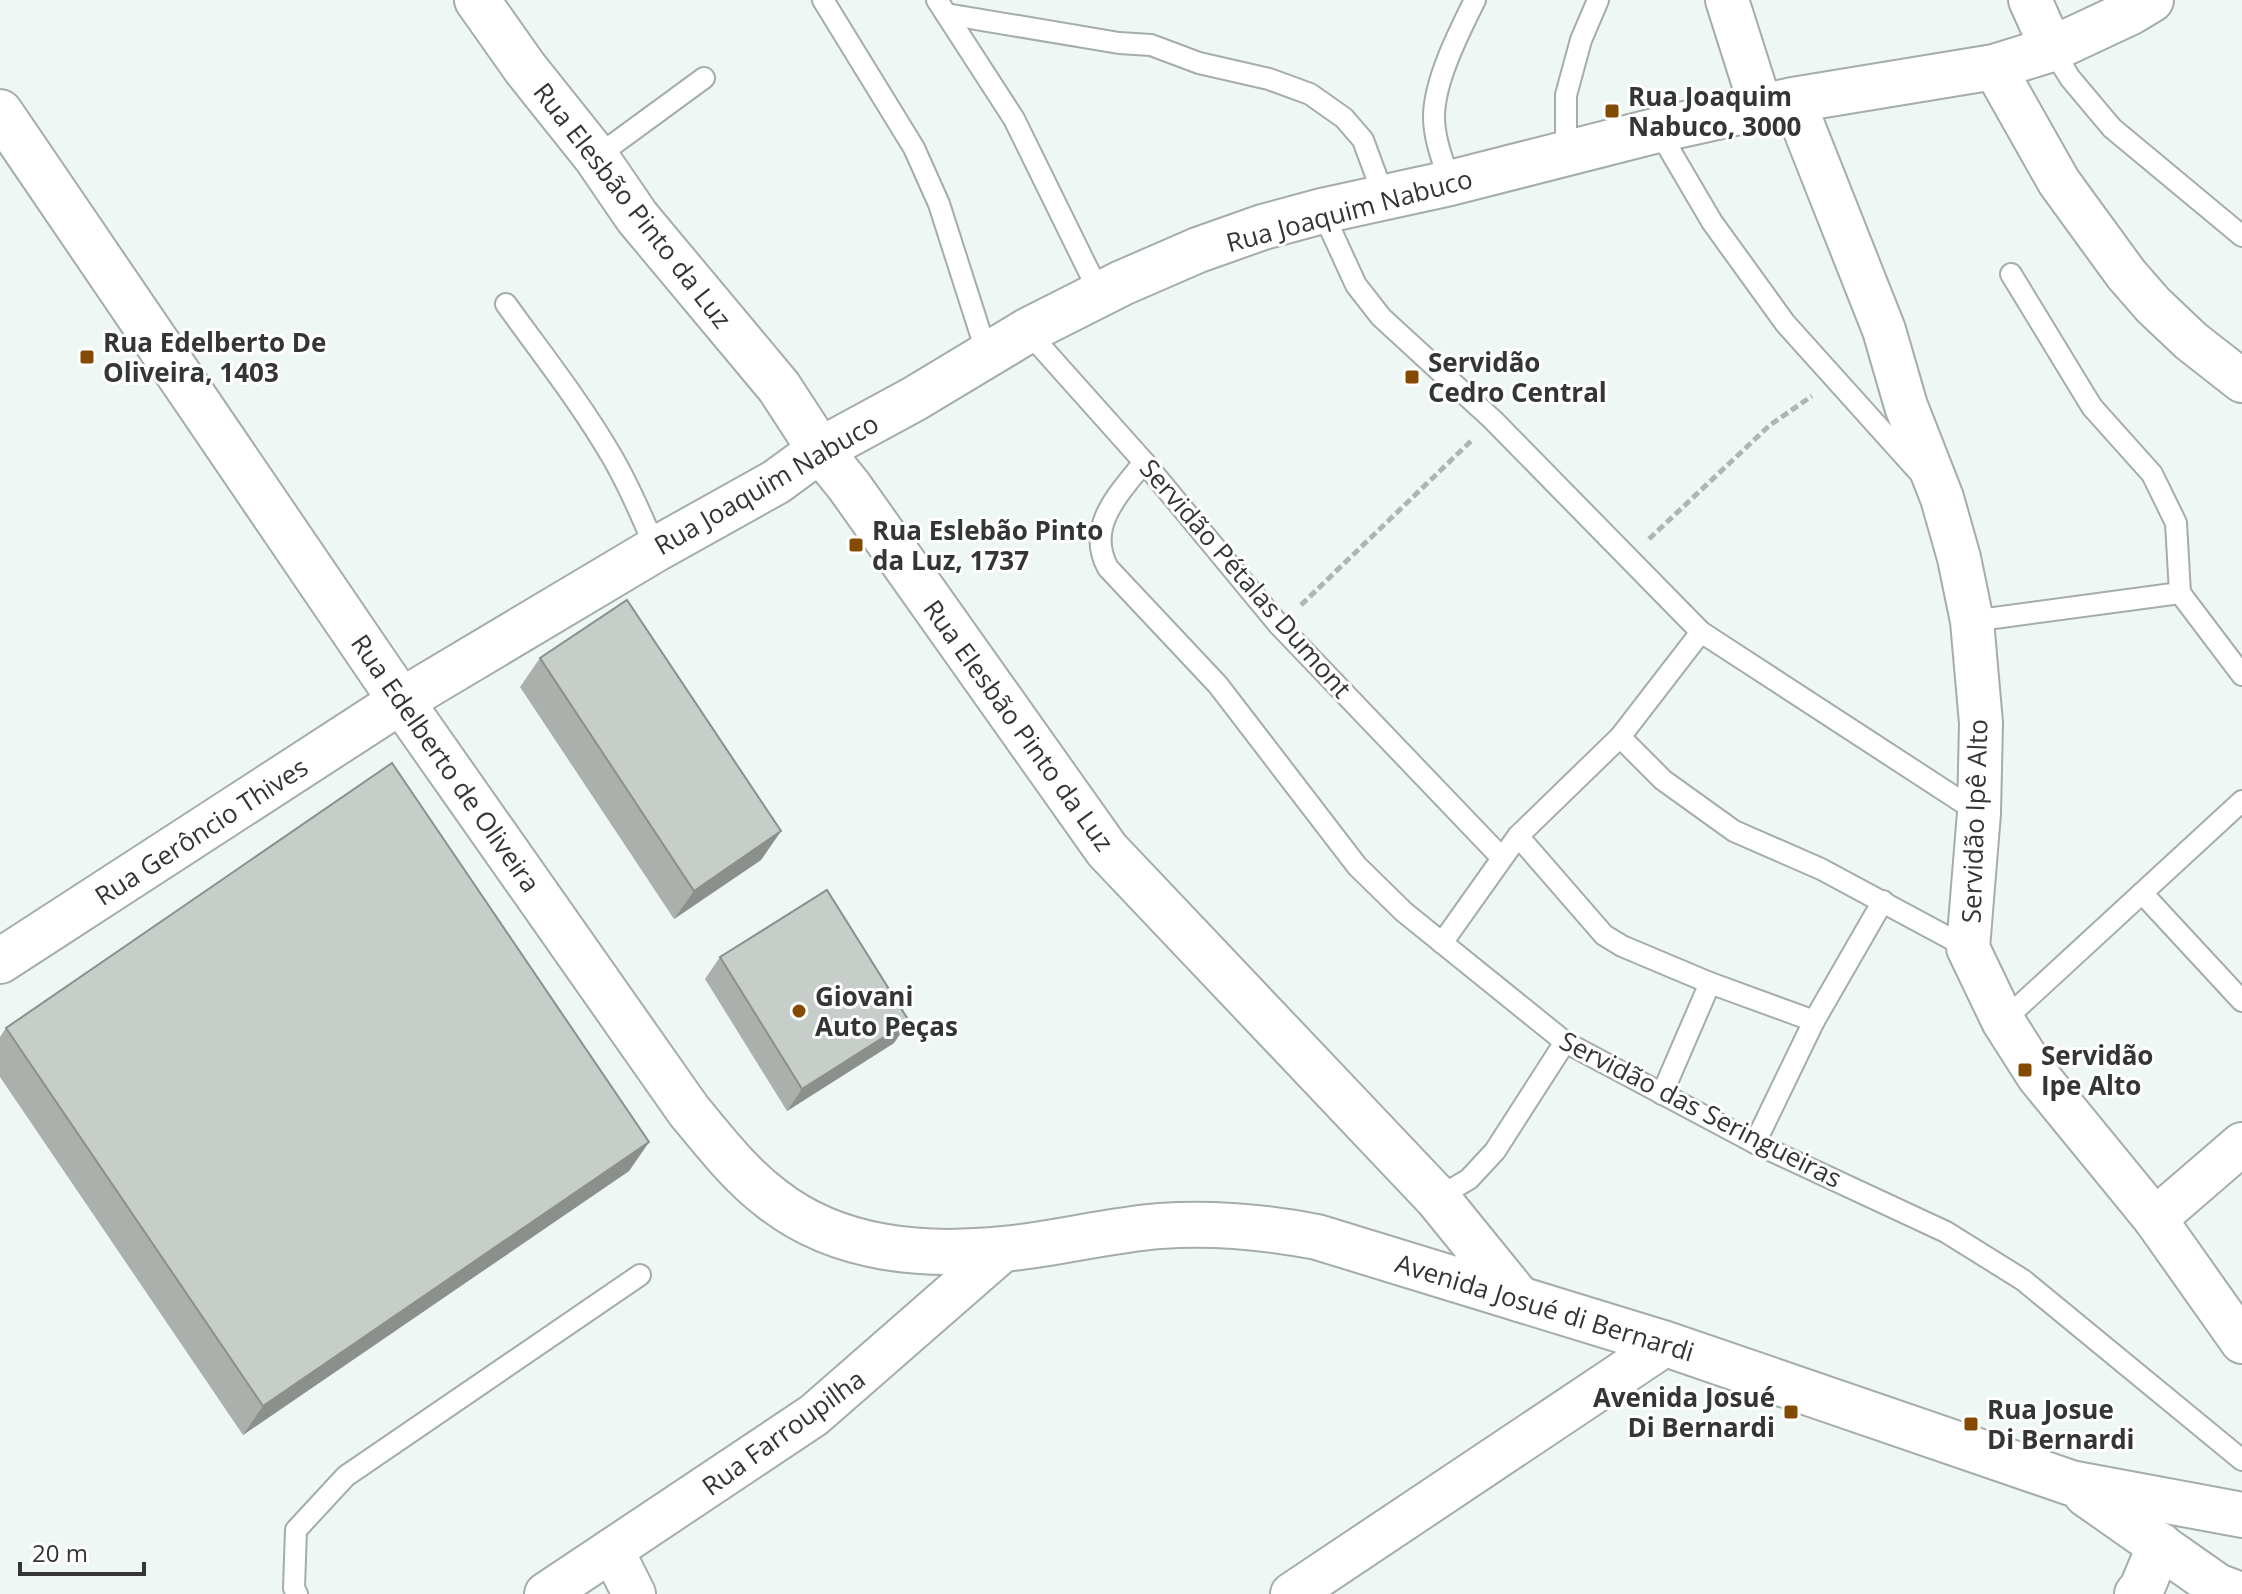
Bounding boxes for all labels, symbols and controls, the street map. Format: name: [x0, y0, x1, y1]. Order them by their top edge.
street label: Rua Elesbão Pinto da Luz: [526, 75, 740, 335]
place label: Rua Joaquim Nabuco, 3000: [1628, 78, 1801, 144]
marker: Rua Joaquim Nabuco, 3000: [1603, 102, 1621, 120]
street label: Rua Joaquim Nabuco: [1222, 160, 1476, 260]
place label: Rua Edelberto De Oliveira, 1403: [103, 324, 326, 390]
place label: Servidão Cedro Central: [1428, 344, 1607, 410]
marker: Rua Edelberto De Oliveira, 1403: [78, 348, 96, 366]
marker: Servidão Cedro Central: [1403, 368, 1421, 386]
street label: Rua Joaquim Nabuco: [647, 405, 885, 563]
street label: Servidão Pétalas Dumont: [1132, 451, 1360, 705]
place label: Rua Eslebão Pinto da Luz, 1737: [872, 512, 1103, 578]
marker: Rua Eslebão Pinto da Luz, 1737: [847, 536, 865, 554]
street label: Rua Elesbão Pinto da Luz: [916, 592, 1122, 858]
street label: Rua Edelberto de Oliveira: [343, 627, 549, 899]
street label: Servidão Ipê Alto: [1952, 718, 1996, 924]
street label: Rua Gerôncio Thives: [88, 749, 314, 913]
place label: Giovani Auto Peças: [815, 978, 958, 1044]
marker: Giovani Auto Peças: [790, 1002, 808, 1020]
street label: Servidão das Seringueiras: [1554, 1022, 1848, 1196]
place label: Servidão Ipe Alto: [2041, 1037, 2153, 1103]
marker: Servidão Ipe Alto: [2016, 1061, 2034, 1079]
street label: Avenida Josué di Bernardi: [1391, 1244, 1699, 1370]
street label: Rua Farroupilha: [694, 1361, 872, 1503]
place label: Avenida Josué Di Bernardi: [1593, 1379, 1775, 1445]
place label: Rua Josue Di Bernardi: [1987, 1391, 2135, 1457]
marker: Avenida Josué Di Bernardi: [1782, 1403, 1800, 1421]
marker: Rua Josue Di Bernardi: [1962, 1415, 1980, 1433]
scale bar: [20, 1526, 144, 1576]
text: 20 m: [32, 1536, 88, 1569]

